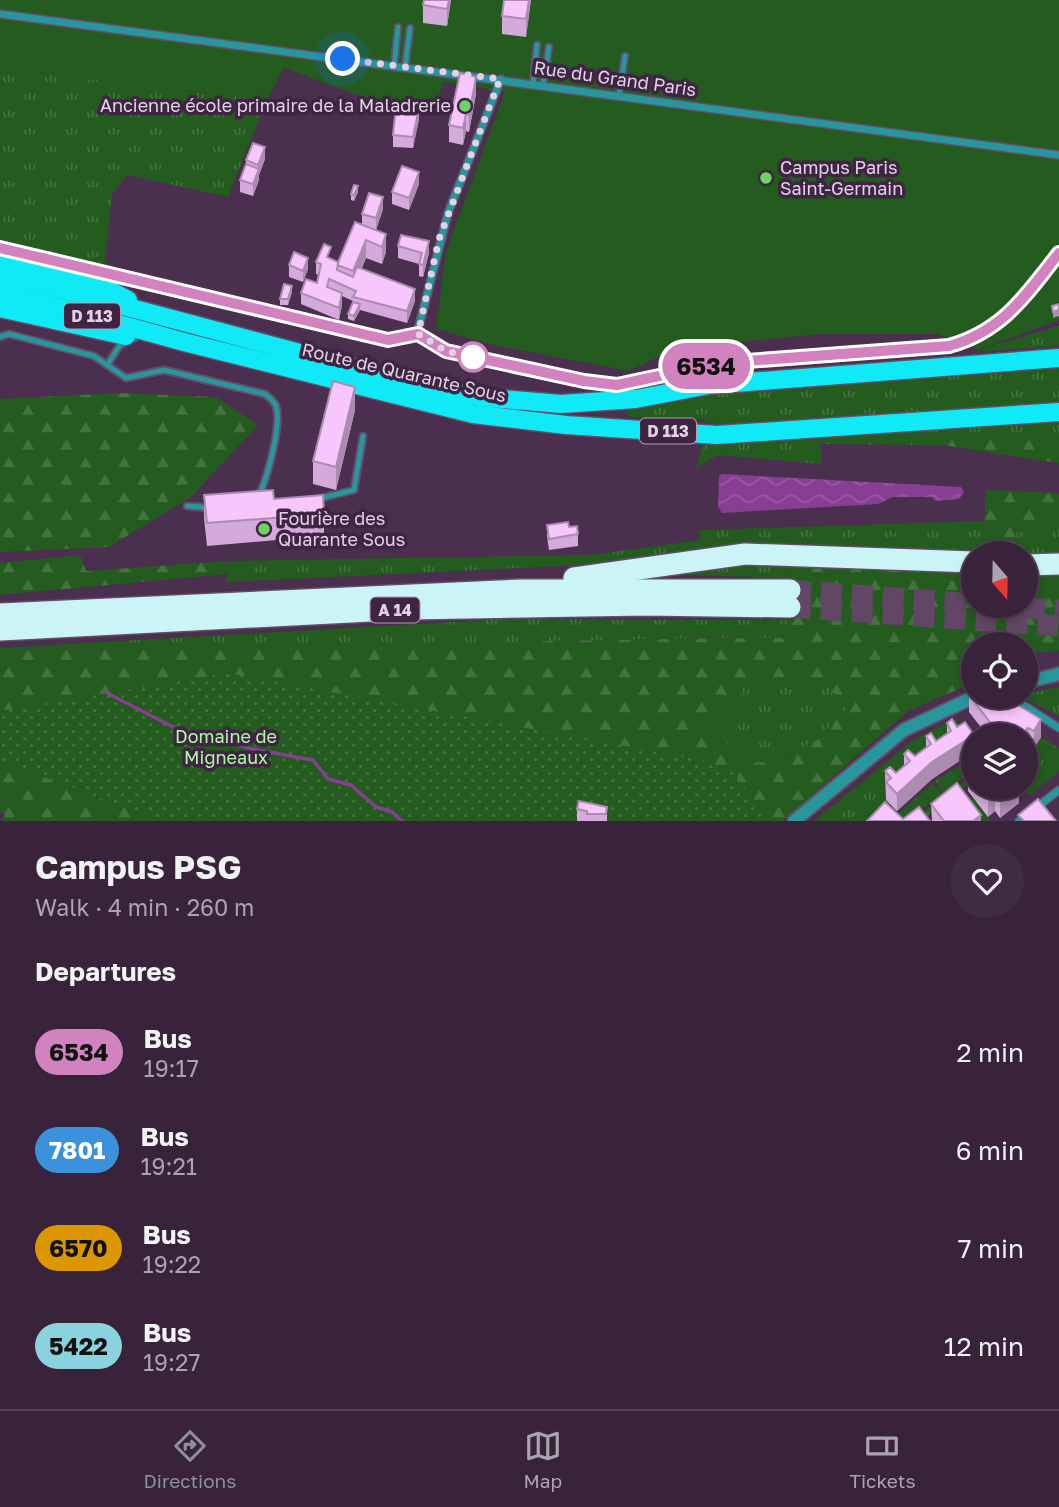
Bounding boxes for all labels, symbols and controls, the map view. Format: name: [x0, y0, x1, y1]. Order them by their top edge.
your location: [325, 41, 360, 76]
street label: Rue du Grand Paris: [533, 56, 698, 100]
place label: Ancienne école primaire de la Maladrerie: [100, 94, 451, 116]
marker: Ancienne école primaire de la Maladrerie: [457, 98, 473, 114]
place label: Campus Paris Saint-Germain: [780, 156, 903, 199]
marker: Campus Paris Saint-Germain: [758, 170, 774, 186]
road number: D 113: [64, 304, 120, 328]
street label: Route de Quarante Sous: [300, 338, 509, 406]
unlabelled marker: [458, 342, 488, 372]
line badge: 6534: [657, 343, 755, 389]
text: 6534: [676, 351, 736, 380]
road number: D 113: [640, 418, 696, 444]
place label: Fourière des Quarante Sous: [278, 507, 405, 550]
marker: Fourière des Quarante Sous: [256, 521, 272, 537]
north arrow: [961, 541, 1038, 618]
map controls: [961, 541, 1038, 800]
road number: A 14: [370, 597, 420, 622]
button: locate: [961, 632, 1038, 709]
button: layers: [961, 723, 1038, 800]
park label: Domaine de Migneaux: [175, 725, 277, 768]
button: heart: [950, 844, 1024, 918]
text: Campus PSG: [35, 847, 241, 886]
text: Walk · 4 min · 260 m: [35, 893, 254, 921]
text: Departures: [35, 956, 176, 987]
text: Bus: [144, 1023, 192, 1054]
text: 6534: [49, 1037, 109, 1066]
text: 2 min: [956, 1037, 1024, 1068]
text: 19:17: [144, 1054, 199, 1082]
text: Bus: [140, 1121, 189, 1152]
text: 7801: [49, 1135, 105, 1164]
text: 6 min: [956, 1135, 1024, 1166]
text: 19:21: [140, 1152, 197, 1180]
text: Bus: [143, 1219, 191, 1250]
text: 6570: [49, 1233, 108, 1262]
text: 7 min: [958, 1233, 1024, 1264]
text: 19:22: [143, 1250, 201, 1278]
text: Bus: [143, 1317, 191, 1348]
text: 5422: [49, 1331, 108, 1360]
text: 12 min: [944, 1331, 1024, 1362]
text: 19:27: [143, 1348, 200, 1376]
tab: Directions: [144, 1427, 236, 1492]
tab: Map: [523, 1427, 562, 1492]
tab: Tickets: [849, 1427, 915, 1492]

